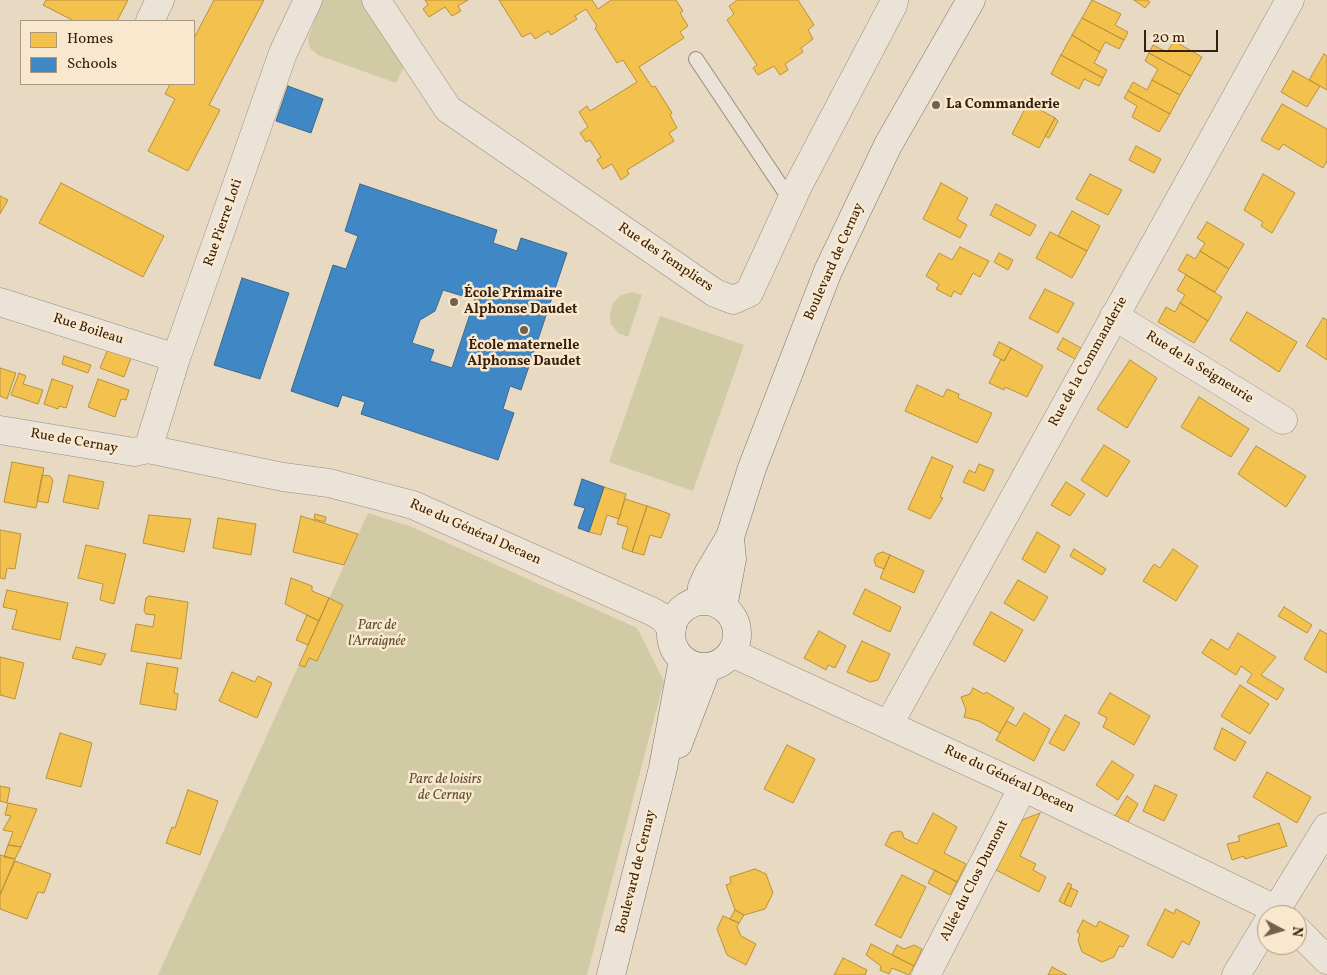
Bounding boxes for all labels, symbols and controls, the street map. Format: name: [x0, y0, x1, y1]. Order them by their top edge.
legend: [20, 20, 195, 85]
scale bar: [1147, 20, 1221, 52]
text: 20 m: [1152, 28, 1185, 49]
text: Homes: [67, 29, 113, 50]
text: Schools: [67, 54, 117, 75]
place label: La Commanderie: [946, 97, 1060, 113]
marker: La Commanderie: [930, 99, 942, 111]
street label: Rue Pierre Loti: [201, 177, 247, 269]
street label: Boulevard de Cernay: [801, 201, 869, 323]
street label: Rue des Templiers: [614, 220, 716, 296]
place label: École Primaire Alphonse Daudet: [464, 286, 577, 318]
street label: Rue de la Commanderie: [1046, 294, 1132, 430]
marker: École Primaire Alphonse Daudet: [448, 296, 460, 308]
street label: Rue Boileau: [51, 311, 125, 349]
marker: École maternelle Alphonse Daudet: [518, 324, 530, 336]
street label: Rue de la Seigneurie: [1142, 328, 1256, 408]
place label: École maternelle Alphonse Daudet: [467, 338, 581, 371]
street label: Rue de Cernay: [29, 426, 119, 458]
street label: Rue du Général Decaen: [407, 496, 543, 570]
park label: Parc de l'Arraignée: [348, 618, 406, 650]
street label: Rue du Général Decaen: [941, 742, 1077, 818]
park label: Parc de loisirs de Cernay: [408, 772, 482, 804]
street label: Boulevard de Cernay: [613, 808, 661, 936]
street label: Allée du Clos Dumont: [937, 818, 1013, 944]
north arrow: [1257, 905, 1307, 955]
text: N: [1286, 925, 1306, 938]

